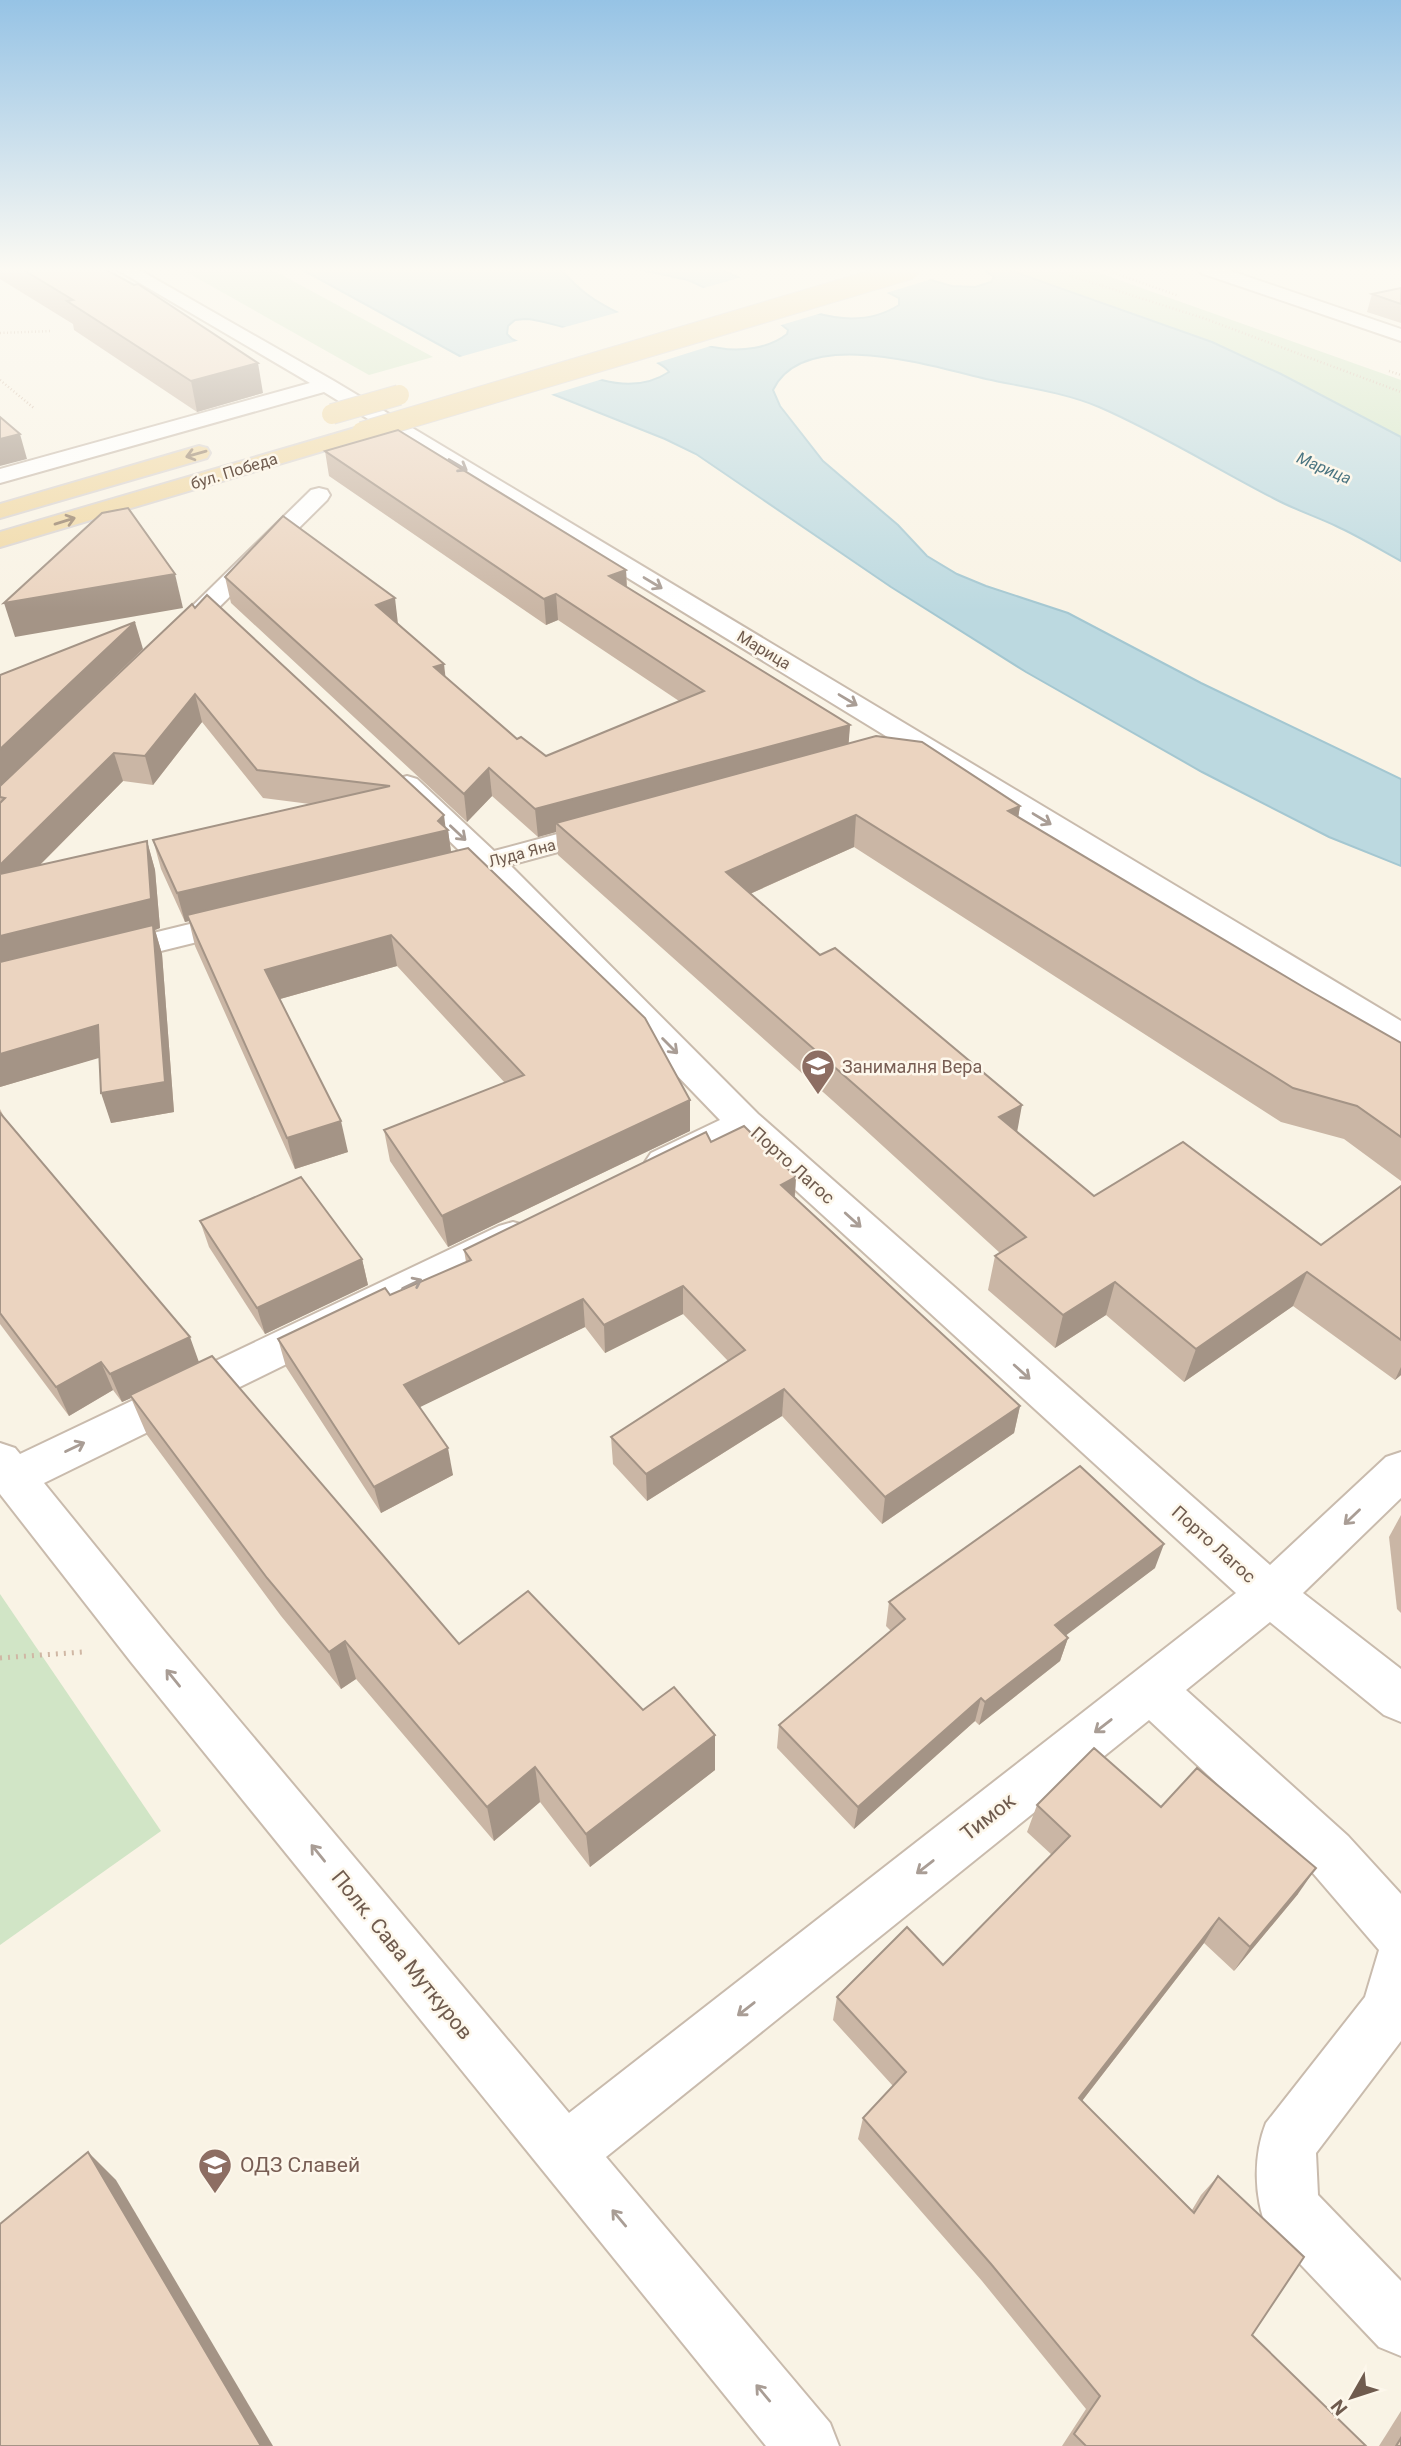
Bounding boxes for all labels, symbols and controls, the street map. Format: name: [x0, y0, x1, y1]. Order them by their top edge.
one-way arrow: [186, 448, 208, 461]
water label: Марица: [1294, 448, 1354, 488]
street label: бул. Победа: [188, 449, 280, 493]
one-way arrow: [448, 458, 468, 472]
one-way arrow: [54, 513, 76, 526]
one-way arrow: [642, 576, 662, 590]
street label: Марица: [734, 627, 794, 673]
one-way arrow: [837, 694, 857, 708]
one-way arrow: [1031, 812, 1051, 826]
one-way arrow: [449, 824, 466, 841]
street label: Луда Яна: [486, 835, 558, 871]
one-way arrow: [661, 1038, 678, 1055]
school or university icon: Занималня Вера: [799, 1047, 837, 1096]
place label: Занималня Вера: [842, 1056, 982, 1077]
street label: Порто Лагос: [747, 1122, 839, 1208]
one-way arrow: [844, 1211, 861, 1228]
one-way arrow: [401, 1277, 422, 1291]
one-way arrow: [1013, 1363, 1030, 1380]
one-way arrow: [64, 1440, 85, 1454]
street label: Порто Лагос: [1168, 1501, 1260, 1587]
one-way arrow: [1343, 1508, 1360, 1525]
one-way arrow: [166, 1669, 181, 1687]
one-way arrow: [1094, 1719, 1112, 1734]
street label: Тимок: [956, 1788, 1020, 1846]
one-way arrow: [310, 1845, 326, 1863]
one-way arrow: [916, 1860, 934, 1875]
street label: Полк. Сава Муткуров: [327, 1866, 477, 2044]
one-way arrow: [738, 2001, 756, 2016]
school or university icon: ОДЗ Славей: [196, 2146, 234, 2195]
place label: ОДЗ Славей: [240, 2153, 360, 2177]
one-way arrow: [611, 2209, 627, 2227]
north arrow: [1317, 2362, 1387, 2432]
one-way arrow: [756, 2385, 771, 2403]
text: N: [1326, 2395, 1352, 2420]

